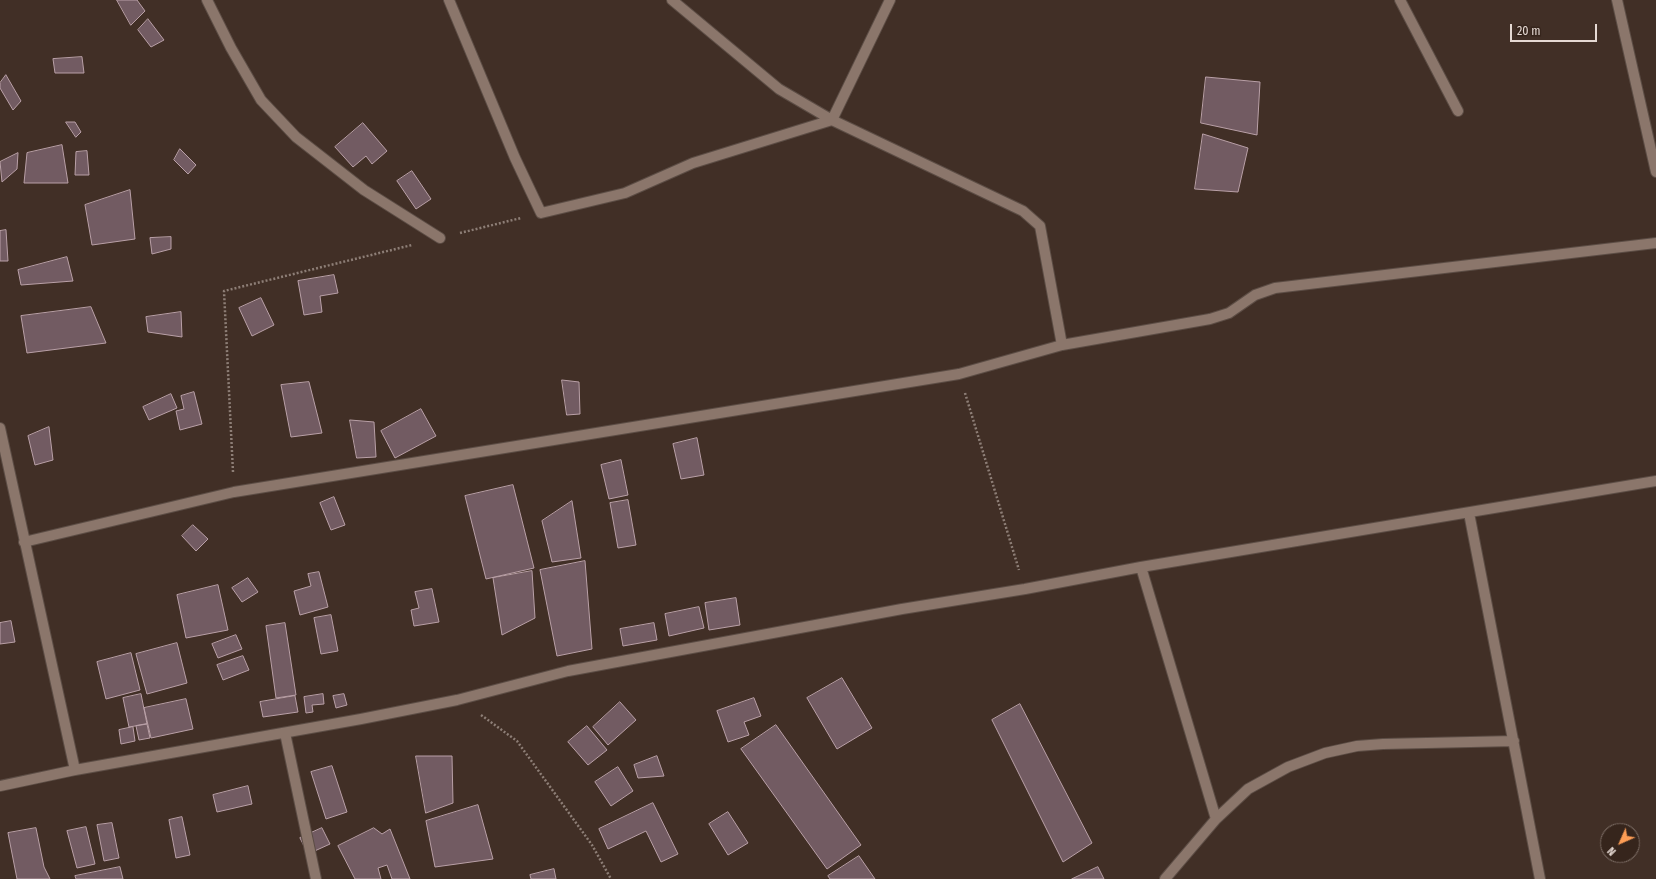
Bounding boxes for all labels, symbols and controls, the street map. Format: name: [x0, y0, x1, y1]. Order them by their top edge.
scale bar: [1512, 16, 1599, 42]
text: 20 m: [1517, 24, 1541, 38]
north arrow: [1600, 823, 1640, 863]
text: N: [1605, 844, 1619, 858]

